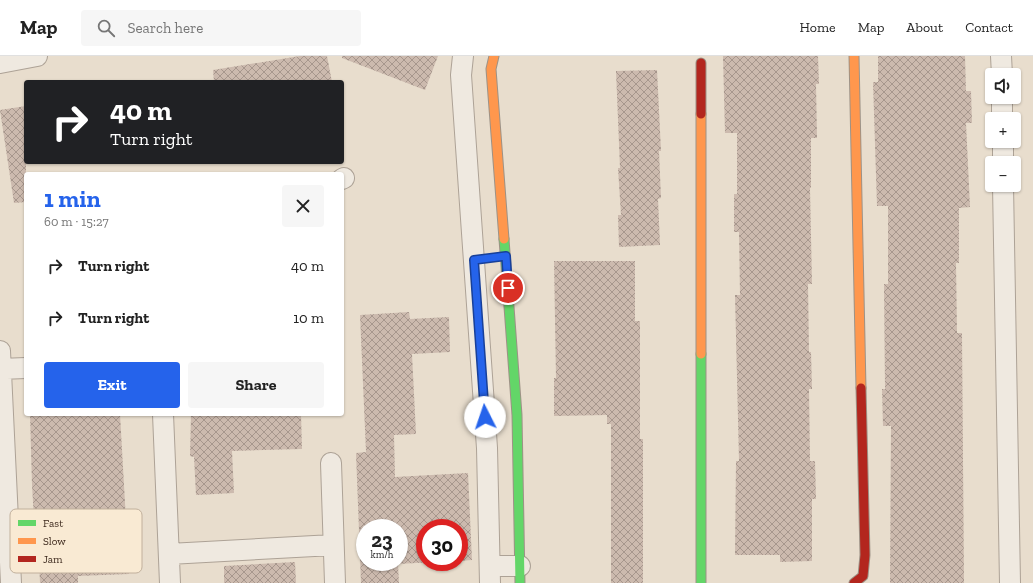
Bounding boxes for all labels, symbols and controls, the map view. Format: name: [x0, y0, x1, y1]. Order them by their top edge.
search box: [81, 10, 361, 46]
text: Map: [20, 16, 57, 39]
icon: search: [95, 17, 117, 39]
text: Search here: [127, 19, 203, 37]
text: Home: [800, 19, 836, 36]
text: Map: [858, 19, 884, 36]
text: About: [906, 19, 943, 36]
text: Contact: [965, 19, 1013, 36]
map controls: [985, 68, 1021, 192]
button: sound: [985, 68, 1021, 104]
text: 40 m: [110, 94, 172, 127]
icon: right: [44, 96, 96, 148]
button: +: [985, 112, 1021, 148]
text: Turn right: [110, 128, 192, 150]
button: −: [985, 156, 1021, 192]
text: 1 min: [44, 184, 101, 213]
button: close: [282, 185, 324, 227]
text: 60 m · 15:27: [44, 214, 109, 229]
icon: right: [44, 255, 66, 277]
text: Turn right: [78, 257, 149, 275]
text: 40 m: [291, 257, 324, 275]
pin: [491, 271, 525, 305]
icon: arrive: [497, 277, 519, 299]
icon: right: [44, 307, 66, 329]
text: Turn right: [78, 309, 149, 327]
text: 10 m: [293, 309, 324, 327]
button: Exit: [44, 362, 180, 408]
button: Share: [188, 362, 324, 408]
position arrow: [464, 396, 506, 438]
legend: [10, 509, 142, 573]
text: Fast: [43, 517, 64, 530]
speed limit sign: 30: [416, 519, 468, 571]
text: 23: [371, 528, 393, 552]
text: Slow: [43, 535, 66, 548]
text: km/h: [371, 549, 393, 561]
text: Jam: [43, 553, 63, 566]

